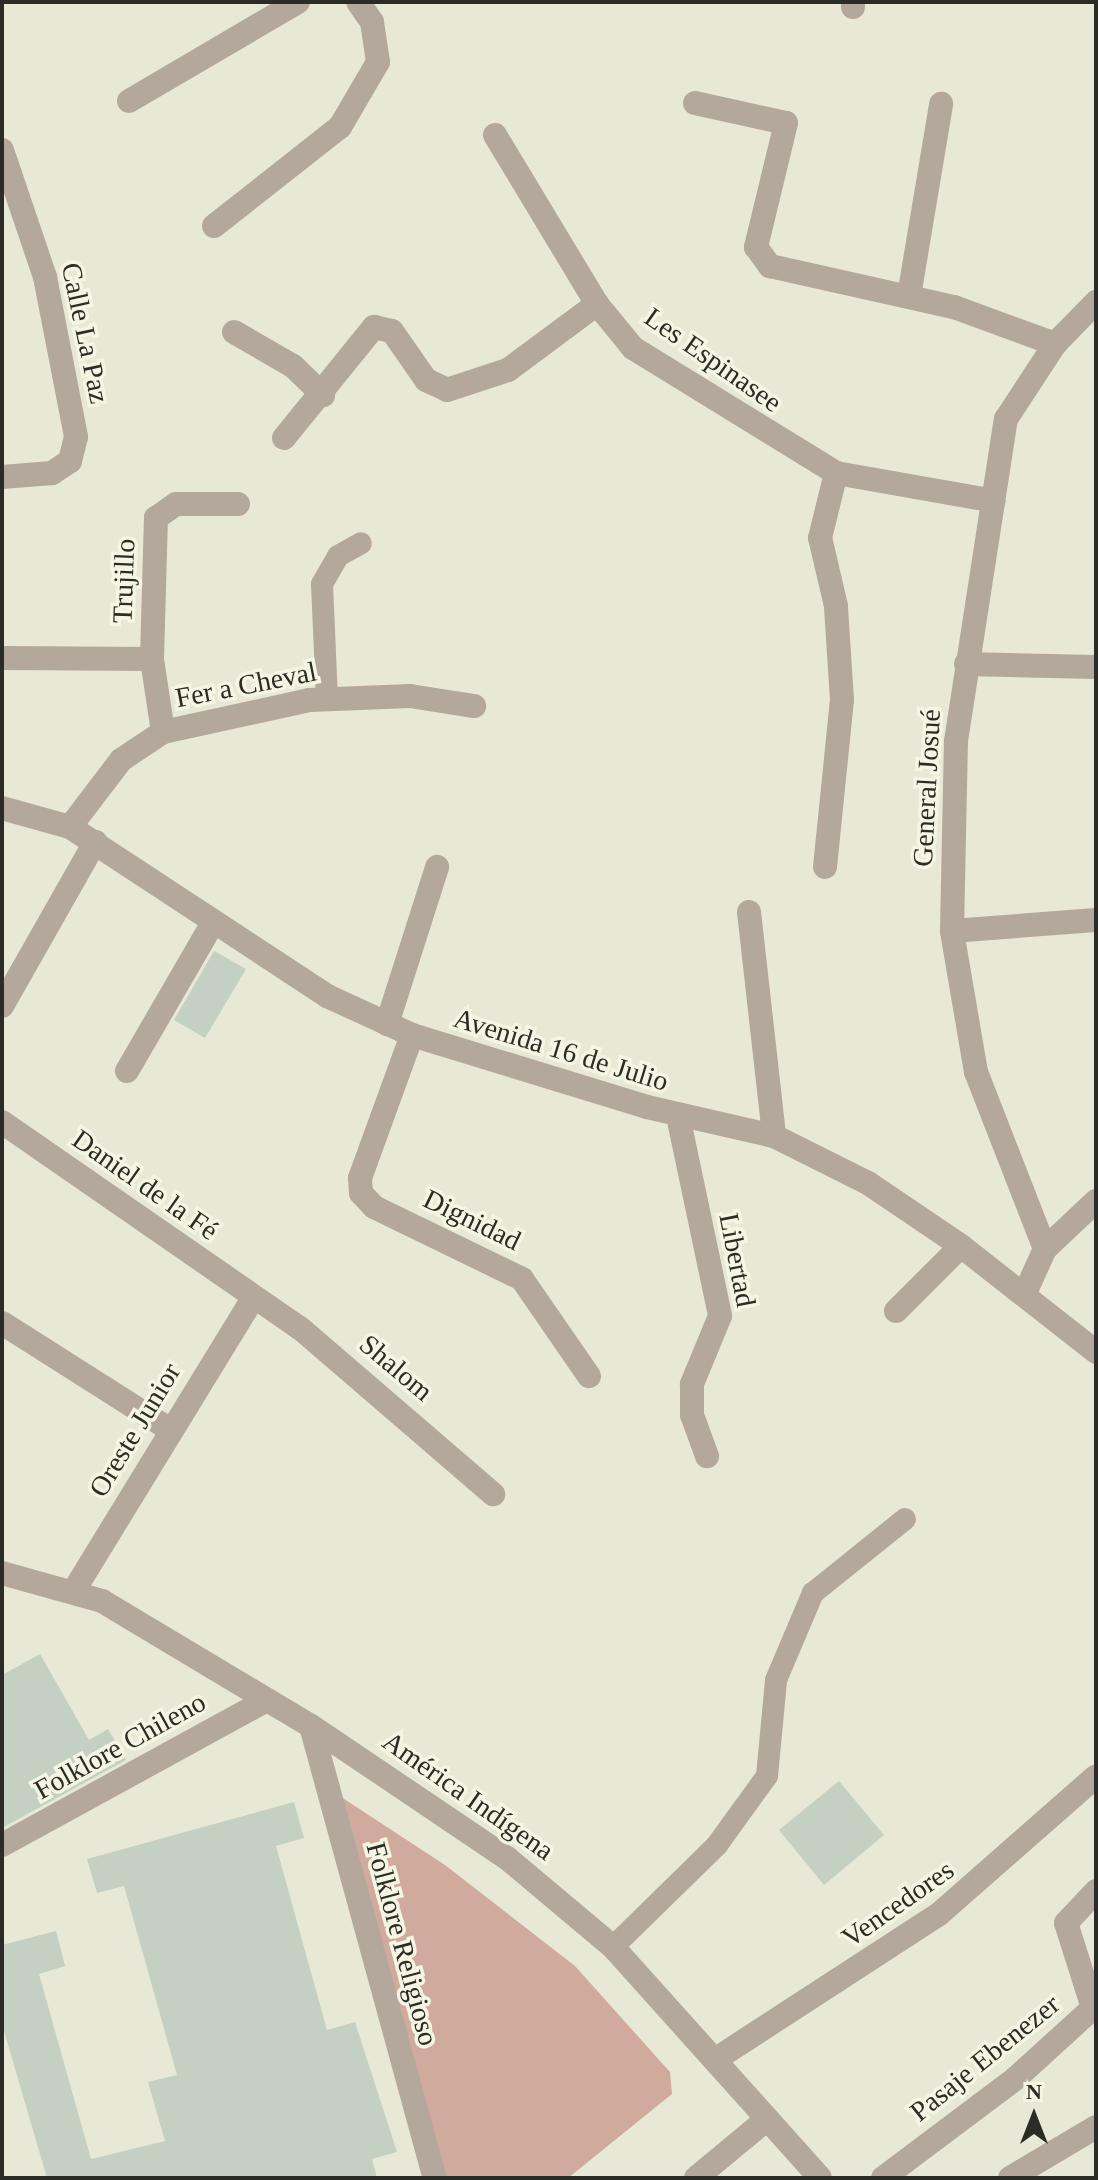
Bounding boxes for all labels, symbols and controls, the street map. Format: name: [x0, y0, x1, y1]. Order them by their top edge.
street label: Calle La Paz: [54, 260, 116, 406]
street label: Les Espinasee: [638, 301, 788, 419]
street label: Trujillo: [106, 538, 142, 624]
street label: Fer a Cheval: [173, 655, 319, 715]
street label: General Josué: [906, 708, 948, 868]
street label: Avenida 16 de Julio: [450, 1001, 672, 1099]
street label: Daniel de la Fé: [66, 1122, 224, 1248]
street label: Dignidad: [418, 1182, 526, 1258]
street label: Libertad: [711, 1210, 763, 1310]
street label: Shalom: [352, 1328, 440, 1408]
street label: Oreste Junior: [82, 1357, 188, 1503]
street label: Folklore Chileno: [29, 1685, 211, 1807]
street label: América Indígena: [376, 1724, 560, 1868]
street label: Folklore Religioso: [359, 1839, 445, 2049]
street label: Vencedores: [836, 1853, 960, 1955]
street label: Pasaje Ebenezer: [903, 1987, 1067, 2129]
north arrow: [994, 2076, 1074, 2156]
text: N: [1026, 2079, 1042, 2104]

